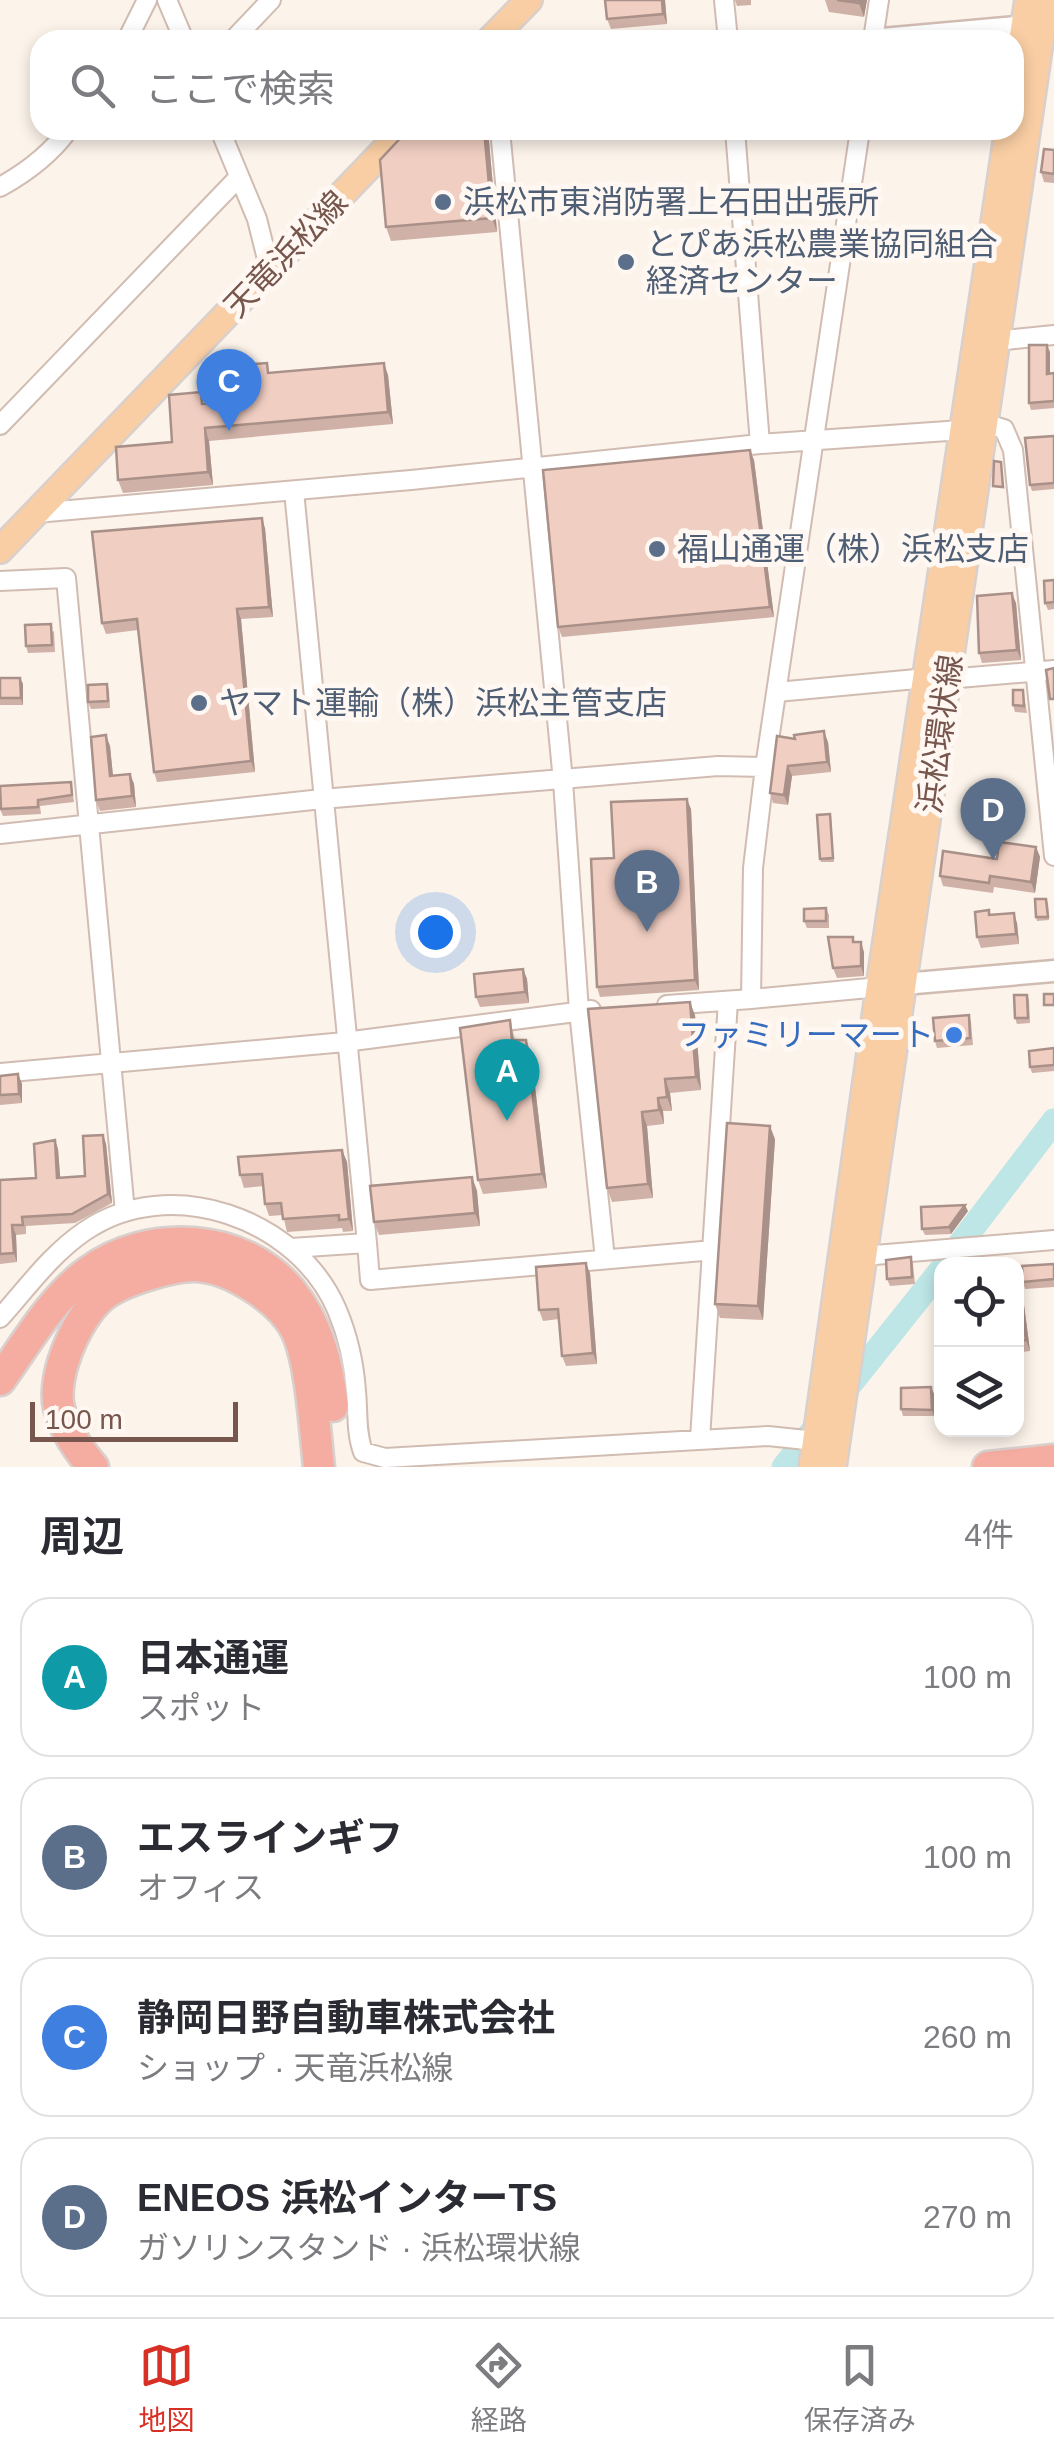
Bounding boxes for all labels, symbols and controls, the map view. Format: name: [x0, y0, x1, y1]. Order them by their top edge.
search box: [30, 30, 1024, 140]
icon: search: [65, 58, 120, 113]
text: ここで検索: [145, 68, 335, 110]
street label: 天竜浜松線: [217, 184, 355, 324]
place label: 浜松市東消防署上石田出張所: [463, 184, 879, 220]
marker: 浜松市東消防署上石田出張所: [432, 191, 454, 213]
place label: とぴあ浜松農業協同組合 経済センター: [646, 226, 998, 299]
marker: とぴあ浜松農業協同組合 経済センター: [615, 251, 637, 273]
pin: C: [196, 348, 262, 431]
place label: 福山通運（株）浜松支店: [677, 531, 1029, 567]
marker: 福山通運（株）浜松支店: [646, 538, 668, 560]
street label: 浜松環状線: [911, 652, 969, 816]
place label: ヤマト運輸（株）浜松主管支店: [219, 685, 667, 721]
marker: ヤマト運輸（株）浜松主管支店: [188, 692, 210, 714]
pin: D: [960, 778, 1026, 860]
pin: B: [614, 850, 680, 932]
your location: [410, 907, 461, 958]
place label: ファミリーマート: [678, 1017, 934, 1053]
marker: ファミリーマート: [943, 1024, 965, 1046]
pin: A: [474, 1038, 540, 1121]
map controls: [934, 1257, 1024, 1437]
button: locate: [934, 1257, 1024, 1347]
button: layers: [934, 1347, 1024, 1437]
scale bar: [30, 1397, 238, 1442]
text: 100 m: [45, 1404, 123, 1435]
text: 周辺: [40, 1513, 124, 1560]
text: 4件: [964, 1517, 1014, 1553]
text: 日本通運: [137, 1637, 289, 1679]
text: A: [63, 1659, 86, 1695]
text: 100 m: [923, 1659, 1012, 1695]
text: スポット: [137, 1690, 265, 1726]
text: エスラインギフ: [137, 1817, 403, 1859]
text: B: [63, 1839, 86, 1875]
text: 100 m: [923, 1839, 1012, 1875]
text: オフィス: [137, 1870, 264, 1906]
text: 静岡日野自動車株式会社: [137, 1997, 555, 2039]
text: C: [63, 2019, 86, 2055]
text: 260 m: [923, 2019, 1012, 2055]
text: ショップ · 天竜浜松線: [137, 2050, 453, 2086]
text: ENEOS 浜松インターTS: [137, 2177, 557, 2219]
text: D: [63, 2199, 86, 2235]
text: 270 m: [923, 2199, 1012, 2235]
text: ガソリンスタンド · 浜松環状線: [137, 2230, 581, 2266]
tab: 地図: [138, 2338, 194, 2438]
tab: 経路: [471, 2338, 527, 2438]
tab: 保存済み: [804, 2338, 916, 2438]

